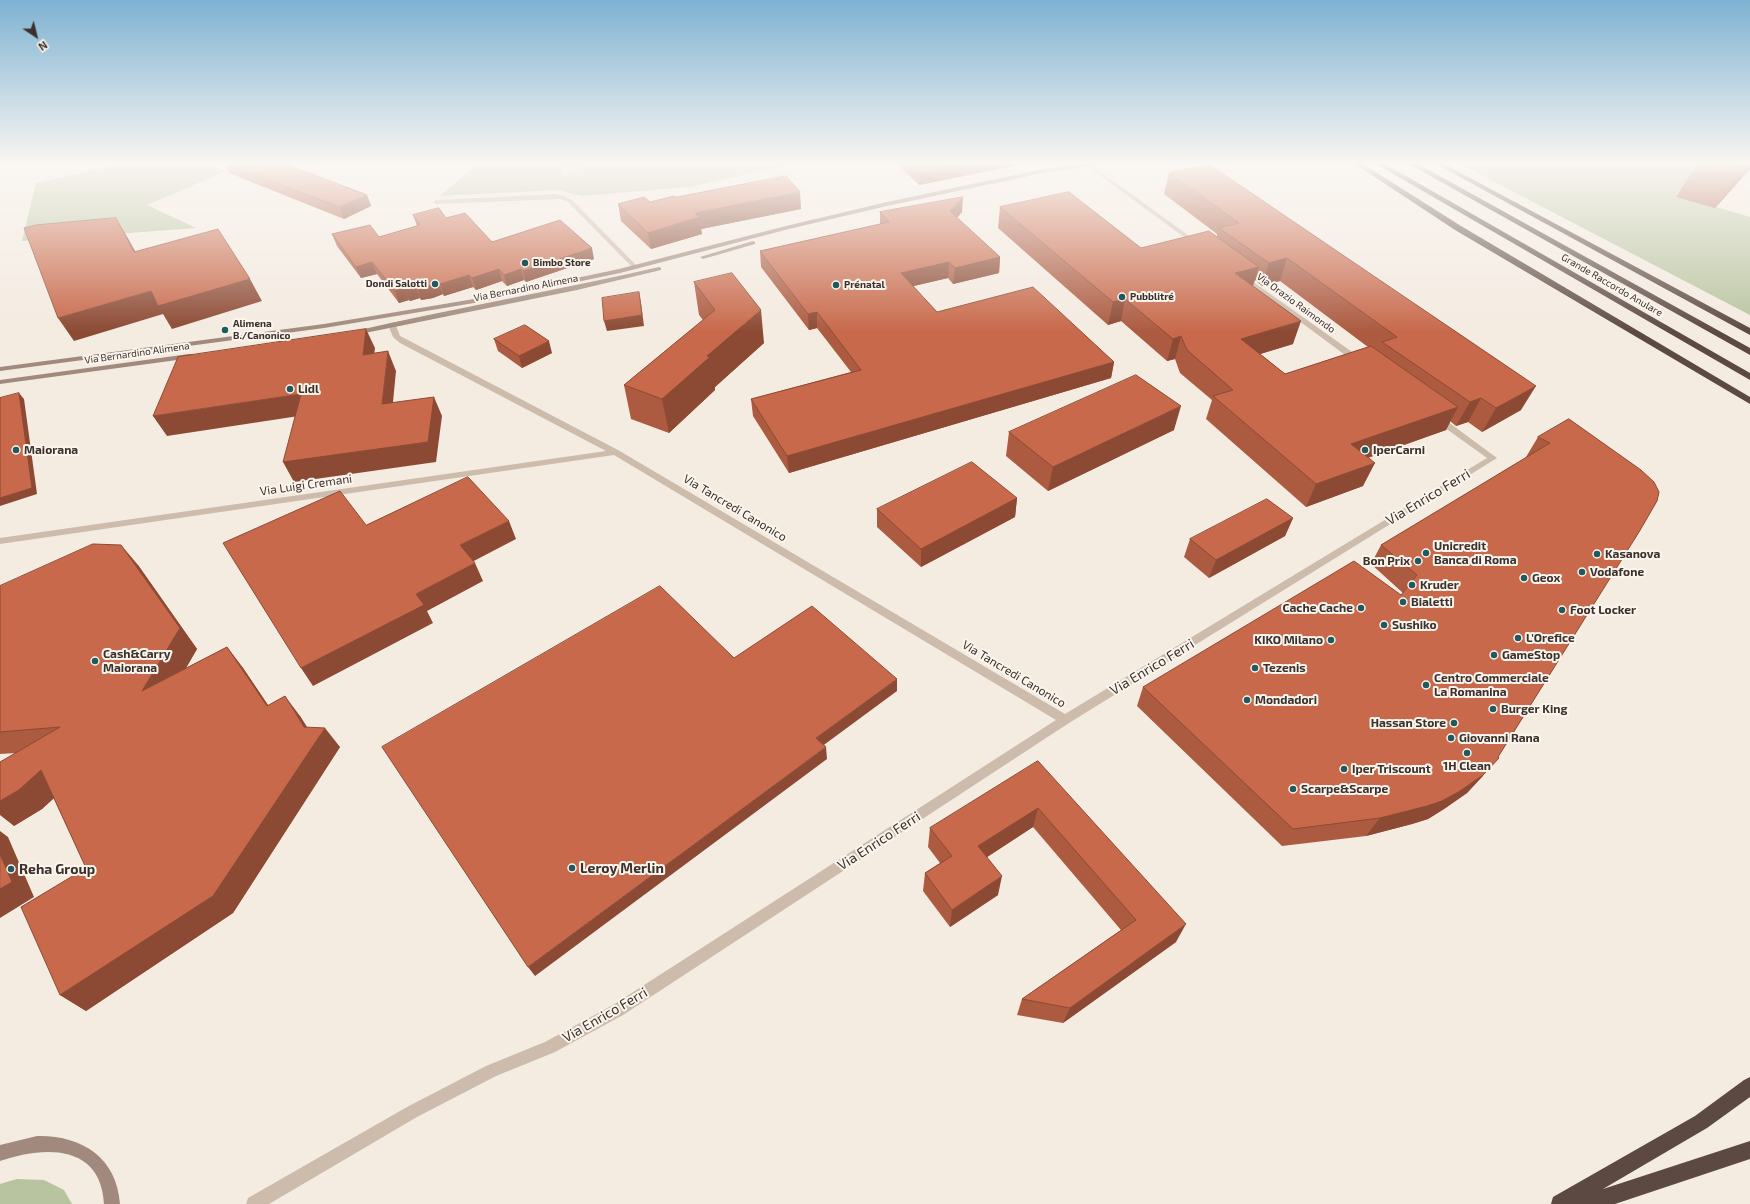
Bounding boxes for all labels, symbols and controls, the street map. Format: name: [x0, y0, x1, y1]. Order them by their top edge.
north arrow: [16, 16, 56, 56]
text: N: [36, 39, 50, 54]
street label: Grande Raccordo Anulare: [1559, 251, 1665, 319]
place label: Bimbo Store: [533, 257, 591, 269]
marker: Bimbo Store: [520, 258, 530, 268]
street label: Via Orazio Raimondo: [1255, 271, 1337, 335]
street label: Via Bernardino Alimena: [473, 272, 579, 304]
place label: Dondi Salotti: [366, 278, 427, 290]
marker: Dondi Salotti: [430, 279, 440, 289]
place label: Prénatal: [844, 279, 885, 291]
marker: Prénatal: [831, 280, 841, 290]
place label: Pubblitré: [1130, 291, 1174, 303]
marker: Pubblitré: [1117, 292, 1127, 302]
place label: Alimena B./Canonico: [233, 318, 290, 342]
marker: Alimena B./Canonico: [220, 325, 230, 335]
street label: Via Bernardino Alimena: [84, 340, 190, 366]
place label: Lidl: [298, 382, 319, 396]
marker: Lidl: [285, 384, 295, 394]
place label: Maiorana: [24, 443, 78, 457]
place label: IperCarni: [1373, 443, 1425, 457]
marker: Maiorana: [11, 445, 21, 455]
marker: IperCarni: [1360, 445, 1370, 455]
street label: Via Enrico Ferri: [1383, 465, 1473, 529]
street label: Via Luigi Cremani: [259, 471, 353, 499]
street label: Via Tancredi Canonico: [681, 471, 789, 545]
place label: Unicredit Banca di Roma: [1434, 539, 1517, 567]
place label: Kasanova: [1605, 547, 1660, 561]
marker: Unicredit Banca di Roma: [1421, 548, 1431, 558]
marker: Kasanova: [1592, 549, 1602, 559]
place label: Bon Prix: [1363, 554, 1410, 568]
marker: Bon Prix: [1413, 556, 1423, 566]
place label: Vodafone: [1590, 565, 1644, 579]
marker: Vodafone: [1577, 567, 1587, 577]
place label: Geox: [1532, 571, 1560, 585]
marker: Geox: [1519, 573, 1529, 583]
place label: Kruder: [1420, 578, 1459, 592]
marker: Kruder: [1407, 580, 1417, 590]
place label: Bialetti: [1411, 595, 1453, 609]
marker: Bialetti: [1398, 597, 1408, 607]
place label: Cache Cache: [1282, 601, 1353, 615]
marker: Cache Cache: [1356, 603, 1366, 613]
place label: Foot Locker: [1570, 603, 1636, 617]
marker: Foot Locker: [1557, 605, 1567, 615]
place label: Sushiko: [1392, 618, 1437, 632]
marker: Sushiko: [1379, 620, 1389, 630]
place label: L'Orefice: [1526, 631, 1575, 645]
place label: KIKO Milano: [1254, 633, 1323, 647]
marker: L'Orefice: [1513, 633, 1523, 643]
street label: Via Enrico Ferri: [1107, 635, 1197, 699]
marker: KIKO Milano: [1326, 635, 1336, 645]
street label: Via Tancredi Canonico: [960, 637, 1068, 711]
place label: Cash&Carry Maiorana: [103, 647, 171, 675]
place label: GameStop: [1502, 648, 1560, 662]
marker: GameStop: [1489, 650, 1499, 660]
marker: Cash&Carry Maiorana: [90, 656, 100, 666]
place label: Tezenis: [1263, 661, 1306, 675]
marker: Tezenis: [1250, 663, 1260, 673]
place label: Centro Commerciale La Romanina: [1434, 671, 1549, 699]
marker: Centro Commerciale La Romanina: [1421, 680, 1431, 690]
place label: Mondadori: [1255, 693, 1317, 707]
marker: Mondadori: [1242, 695, 1252, 705]
place label: Burger King: [1501, 702, 1567, 716]
marker: Burger King: [1488, 704, 1498, 714]
place label: Hassan Store: [1371, 716, 1446, 730]
marker: Hassan Store: [1449, 718, 1459, 728]
place label: Giovanni Rana: [1459, 731, 1540, 745]
marker: Giovanni Rana: [1446, 733, 1456, 743]
marker: 1H Clean: [1462, 748, 1472, 758]
place label: 1H Clean: [1443, 759, 1491, 773]
place label: Iper Triscount: [1352, 762, 1431, 776]
marker: Iper Triscount: [1339, 764, 1349, 774]
place label: Scarpe&Scarpe: [1301, 782, 1388, 796]
marker: Scarpe&Scarpe: [1288, 784, 1298, 794]
street label: Via Enrico Ferri: [834, 808, 924, 874]
place label: Leroy Merlin: [580, 860, 664, 876]
place label: Reha Group: [19, 861, 95, 877]
marker: Leroy Merlin: [567, 863, 577, 873]
marker: Reha Group: [6, 864, 16, 874]
street label: Via Enrico Ferri: [560, 984, 650, 1046]

